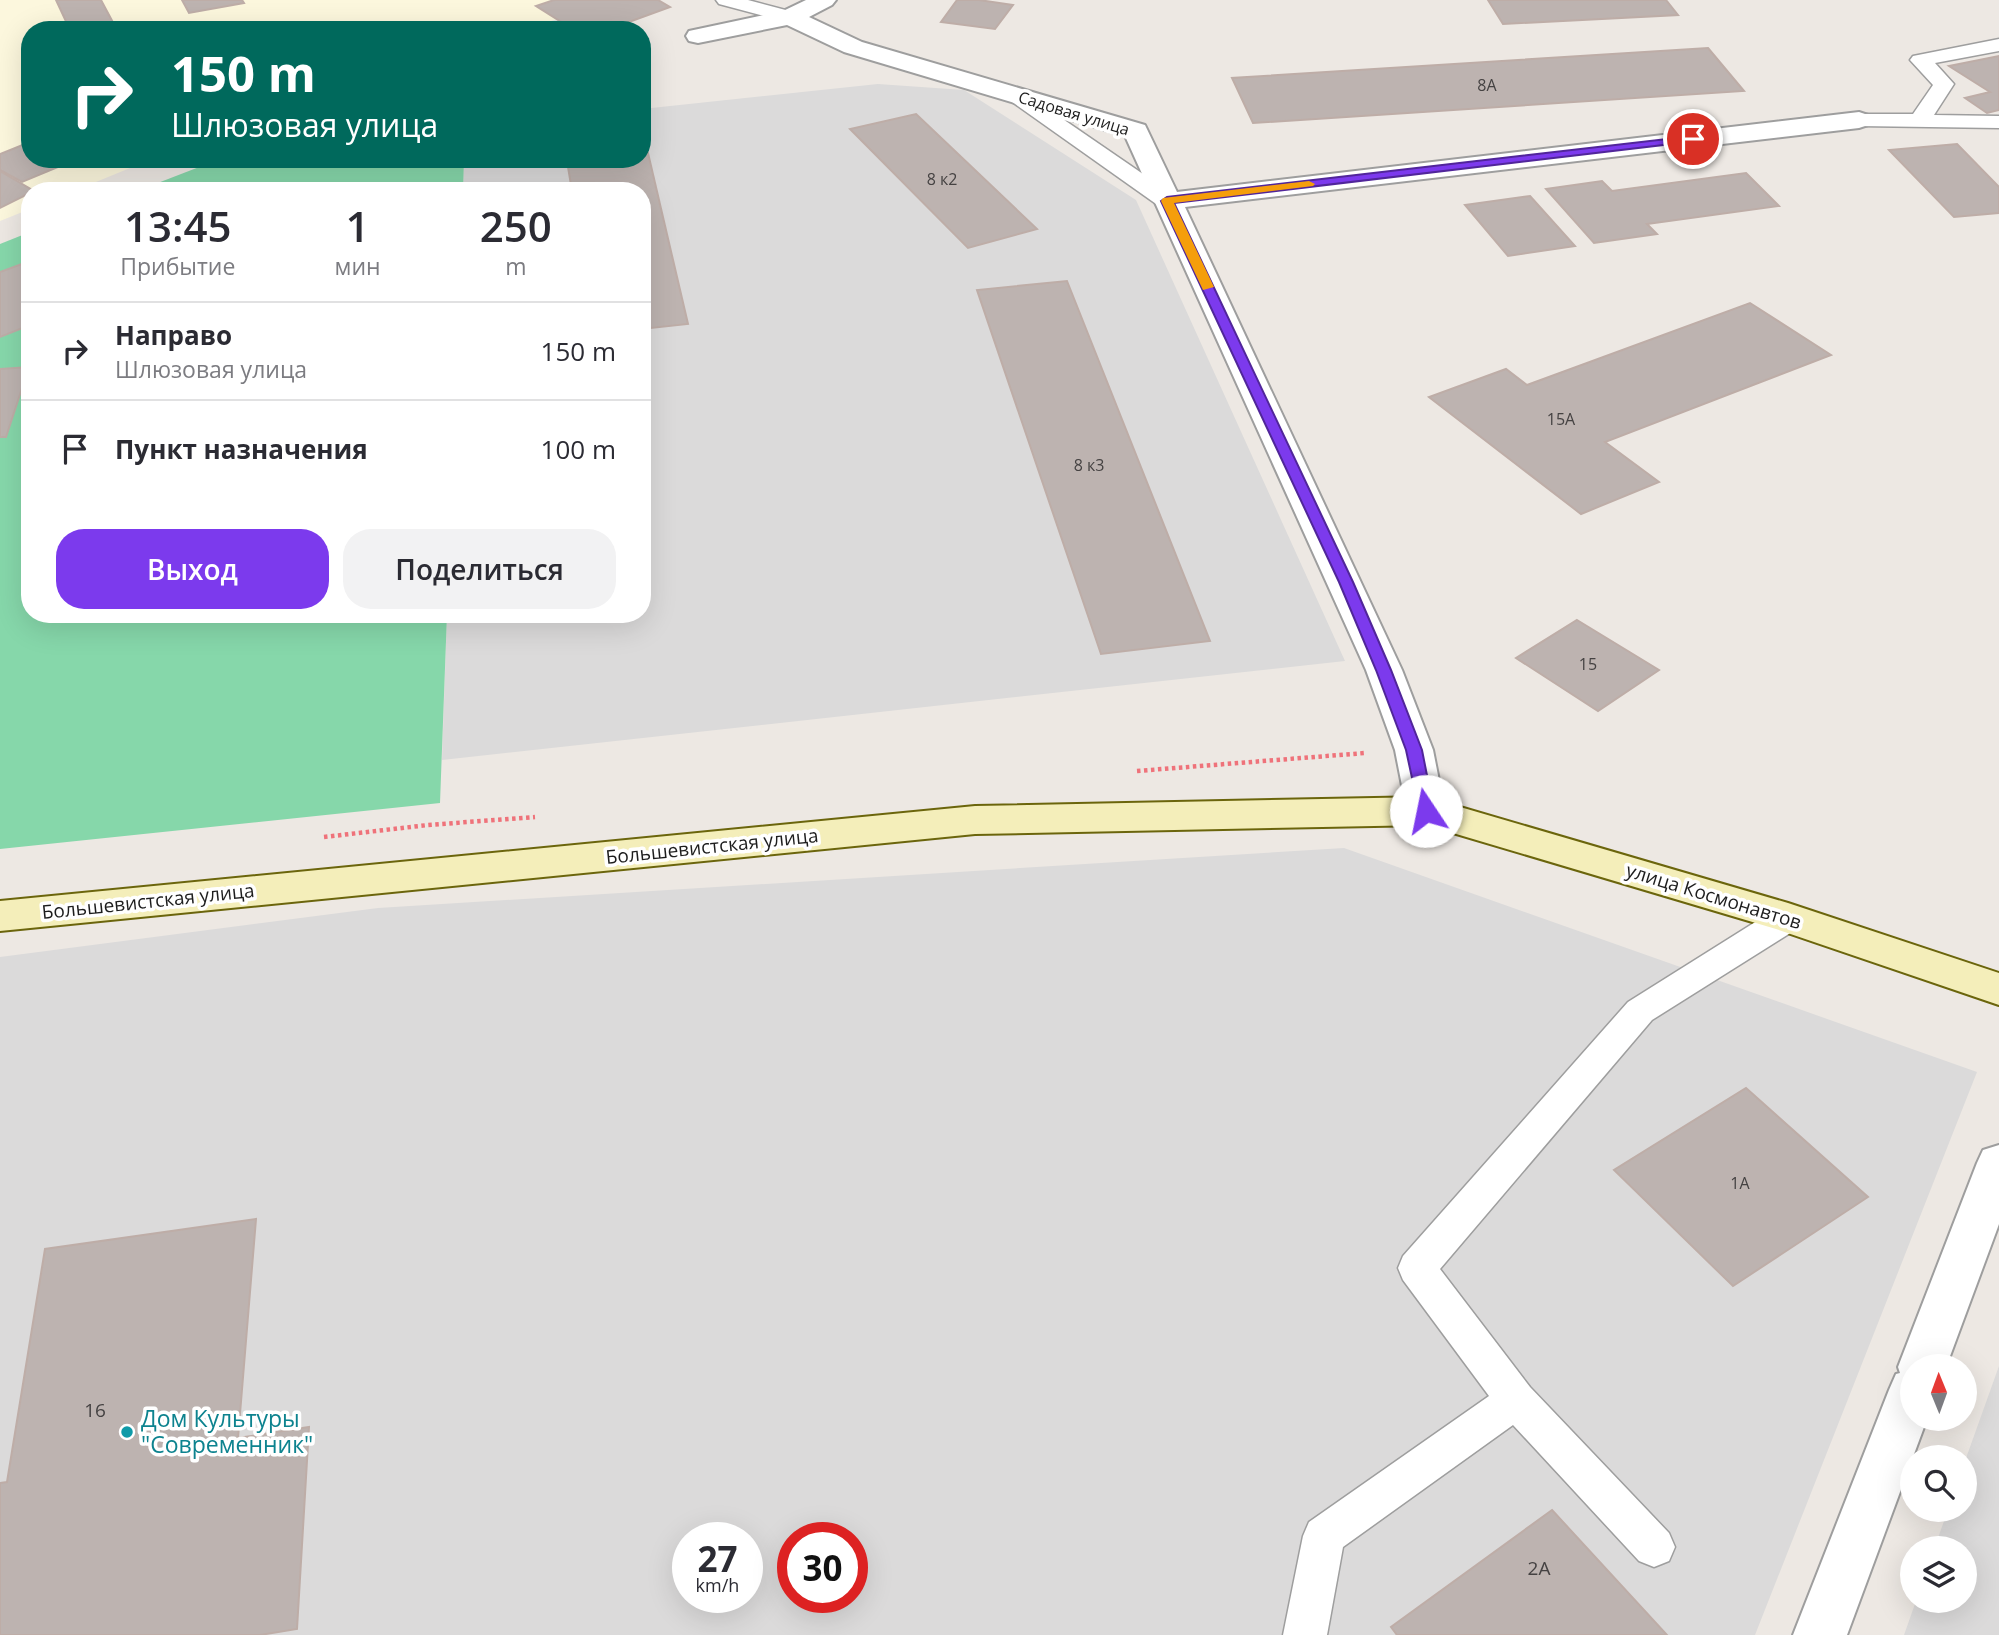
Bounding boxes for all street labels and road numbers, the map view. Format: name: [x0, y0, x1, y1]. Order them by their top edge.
street label: Садовая улица: [1016, 86, 1132, 140]
street label: Большевистская улица: [604, 822, 820, 870]
street label: улица Космонавтов: [1623, 857, 1805, 935]
street label: Большевистская улица: [40, 877, 256, 925]

